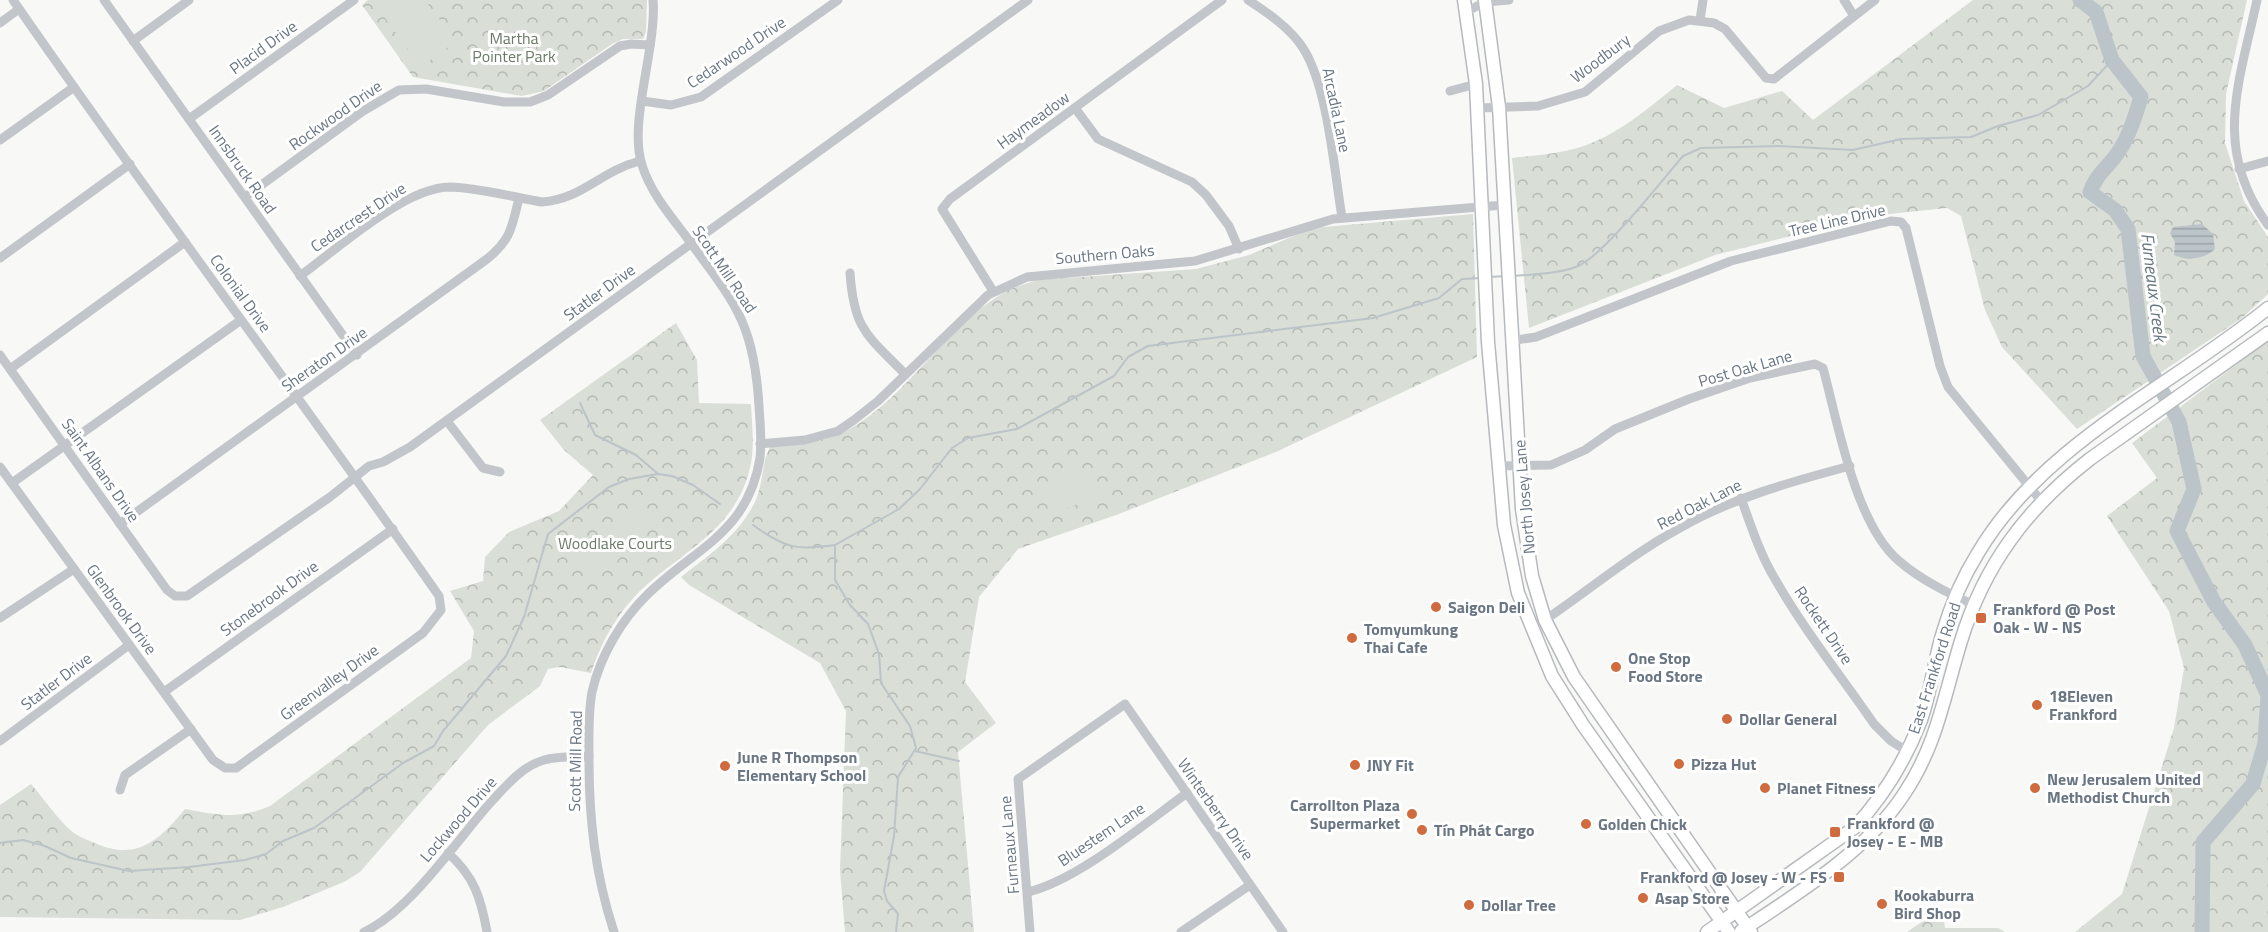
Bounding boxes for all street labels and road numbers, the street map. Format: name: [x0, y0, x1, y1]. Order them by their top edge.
street label: Cedarwood Drive: [682, 10, 790, 94]
street label: Placid Drive: [224, 14, 302, 80]
street label: Woodbury: [1565, 27, 1635, 88]
street label: Arcadia Lane: [1316, 66, 1358, 154]
street label: Rockwood Drive: [284, 74, 386, 156]
street label: Haymeadow: [992, 85, 1074, 155]
street label: Innsbruck Road: [203, 120, 283, 218]
street label: Cedarcrest Drive: [305, 176, 411, 258]
street label: Tree Line Drive: [1786, 197, 1888, 243]
street label: Scott Mill Road: [687, 220, 763, 318]
street label: Southern Oaks: [1055, 238, 1155, 270]
street label: Colonial Drive: [204, 249, 278, 337]
street label: Statler Drive: [558, 258, 640, 326]
street label: Sheraton Drive: [276, 320, 372, 398]
street label: Post Oak Lane: [1695, 343, 1795, 393]
street label: Saint Albans Drive: [56, 413, 146, 527]
street label: North Josey Lane: [1507, 439, 1541, 555]
street label: Red Oak Lane: [1653, 472, 1745, 536]
street label: Stonebrook Drive: [215, 554, 323, 642]
street label: Glenbrook Drive: [81, 559, 163, 659]
street label: Rockett Drive: [1789, 581, 1859, 669]
street label: East Frankford Road: [1901, 599, 1967, 737]
street label: Greenvalley Drive: [275, 638, 383, 726]
street label: Statler Drive: [15, 646, 97, 716]
street label: Scott Mill Road: [562, 710, 588, 812]
street label: Winterberry Drive: [1172, 753, 1260, 865]
street label: Lockwood Drive: [414, 771, 502, 867]
street label: Furneaux Lane: [993, 795, 1025, 895]
street label: Bluestem Lane: [1053, 796, 1149, 872]

